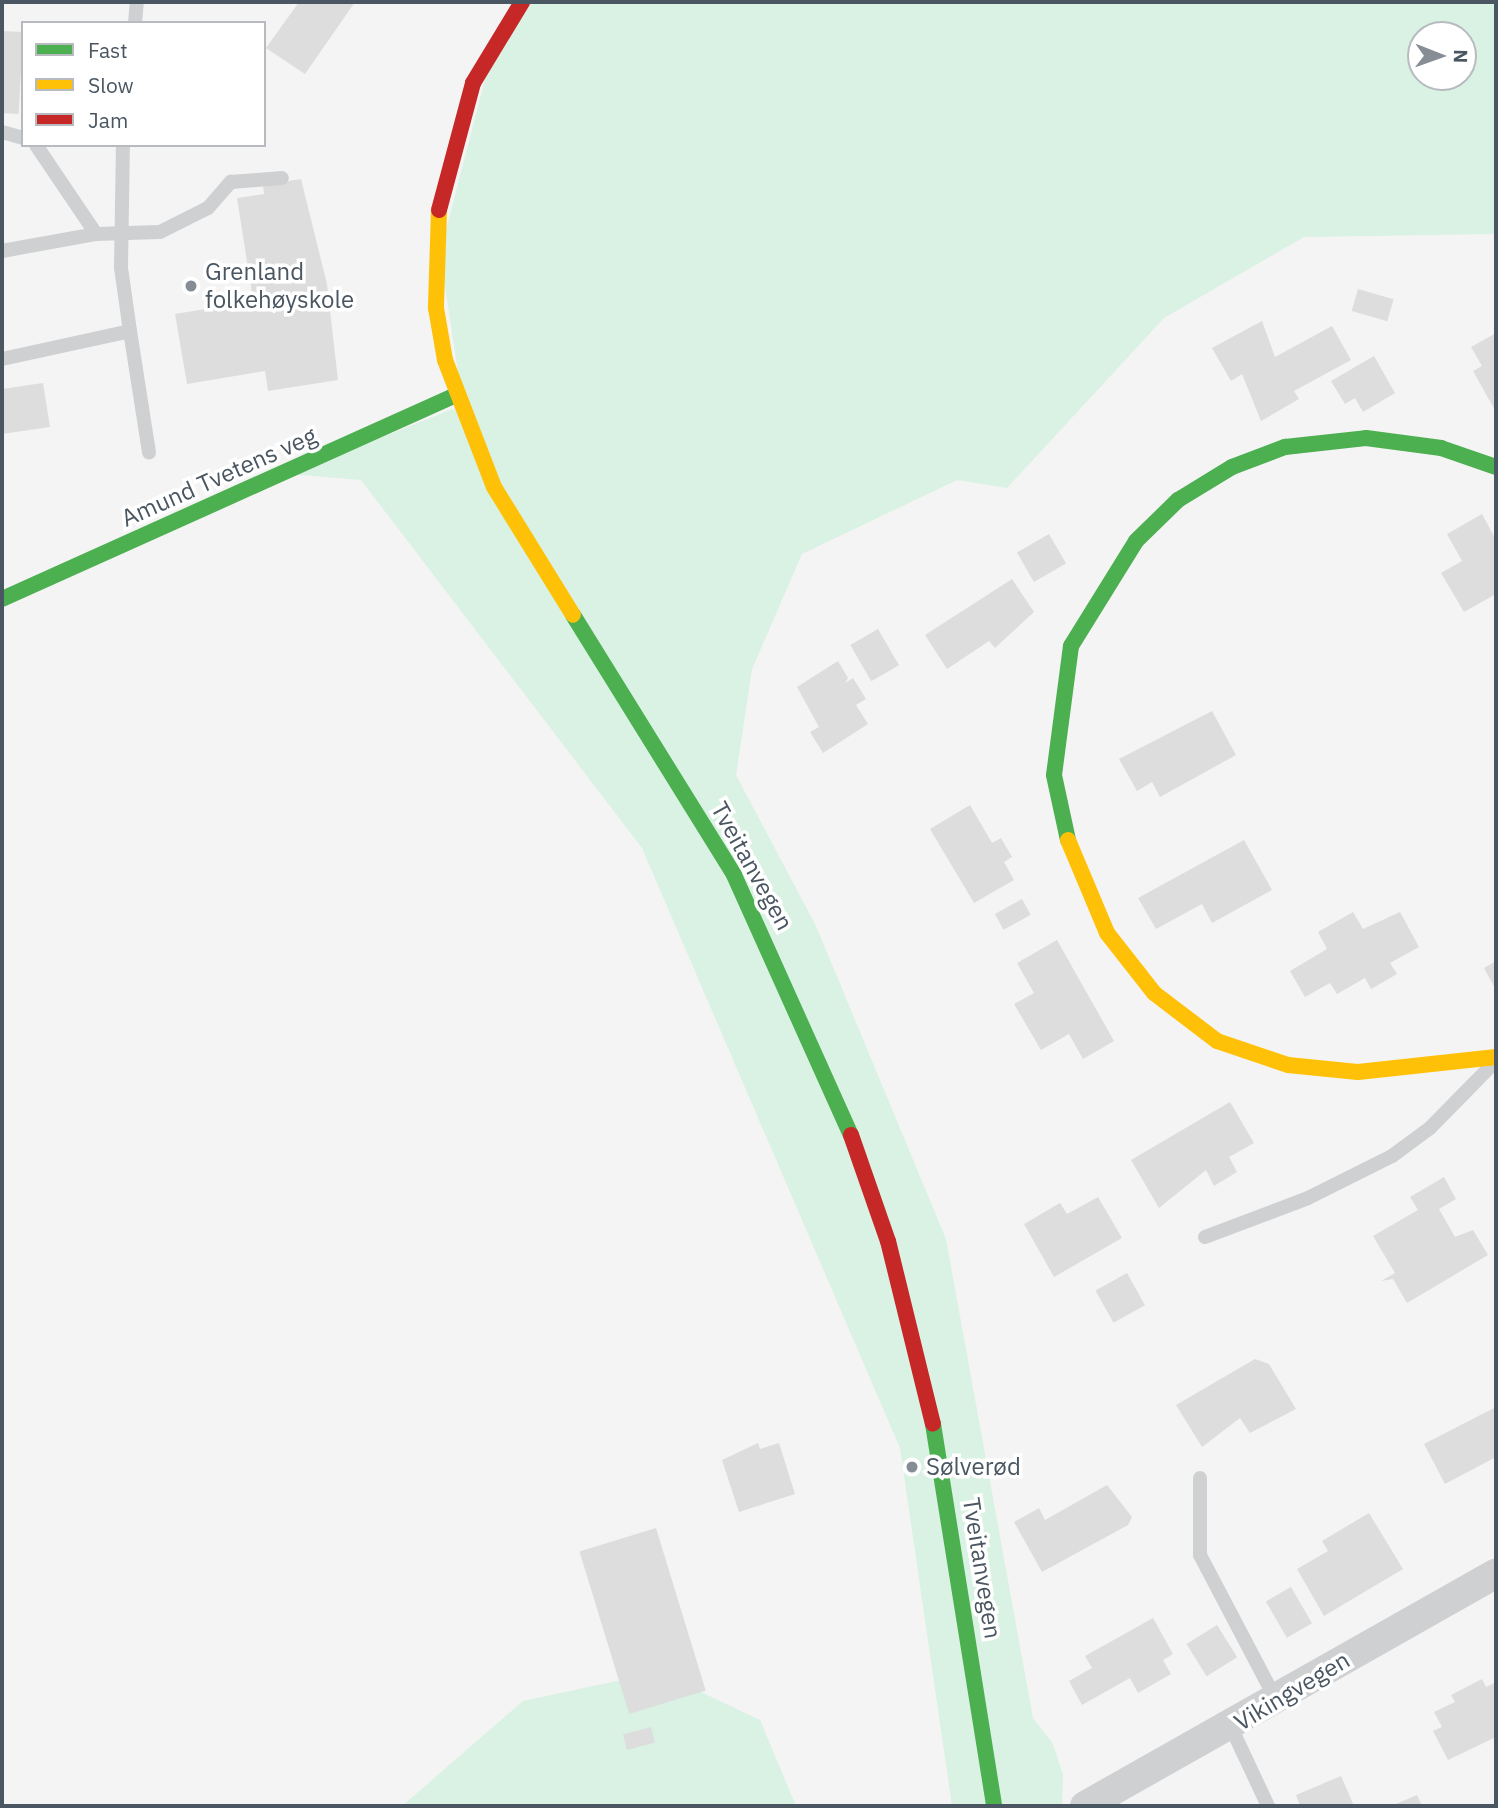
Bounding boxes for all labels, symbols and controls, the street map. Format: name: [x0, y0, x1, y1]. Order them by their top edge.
legend: [21, 21, 266, 147]
north arrow: [1407, 21, 1477, 91]
text: Fast: [88, 36, 128, 64]
text: N: [1449, 49, 1473, 63]
text: Slow: [88, 71, 134, 99]
text: Jam: [88, 106, 128, 134]
place label: Grenland folkehøyskole: [205, 258, 354, 314]
marker: Grenland folkehøyskole: [183, 278, 199, 294]
street label: Amund Tvetens veg: [117, 421, 321, 533]
street label: Tveitanvegen: [705, 797, 799, 935]
place label: Sølverød: [926, 1453, 1021, 1481]
marker: Sølverød: [904, 1459, 920, 1475]
street label: Tveitanvegen: [957, 1495, 1007, 1641]
street label: Vikingvegen: [1229, 1645, 1355, 1737]

